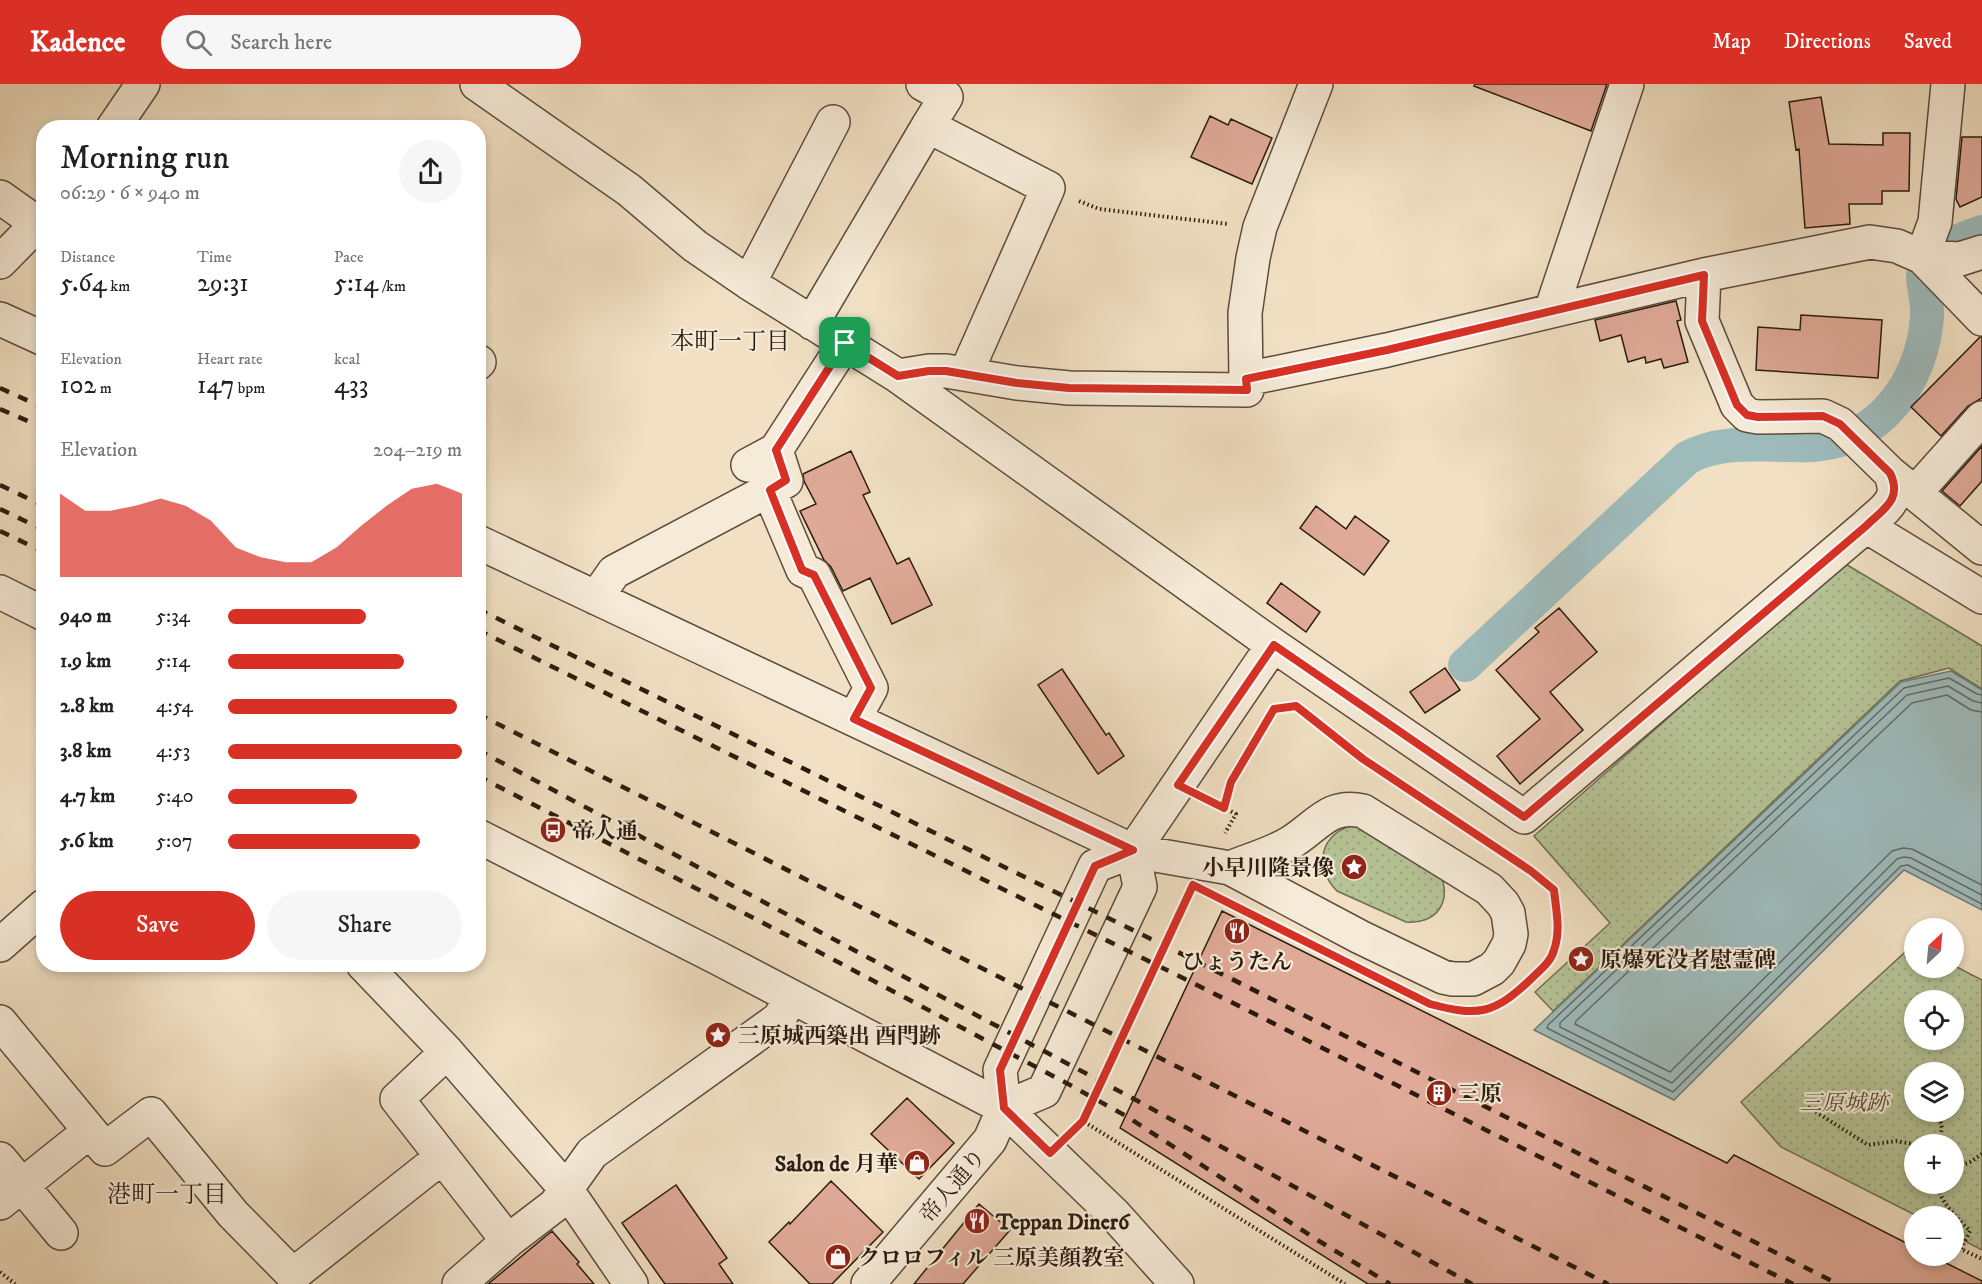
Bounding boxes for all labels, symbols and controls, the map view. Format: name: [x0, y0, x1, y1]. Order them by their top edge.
search box: [161, 15, 581, 69]
text: Kadence: [30, 25, 125, 60]
icon: search: [182, 26, 215, 59]
text: Search here: [230, 29, 332, 56]
text: Map: [1712, 29, 1751, 55]
text: Directions: [1784, 29, 1871, 55]
text: Saved: [1904, 29, 1952, 55]
text: Morning run: [60, 138, 229, 179]
button: share: [399, 140, 462, 203]
text: 06:29 · 6 × 940 m: [60, 181, 200, 206]
text: Distance: [60, 247, 115, 267]
text: Time: [197, 247, 232, 267]
text: Pace: [334, 247, 364, 267]
text: 5.64: [60, 267, 107, 300]
text: 29:31: [197, 267, 249, 300]
text: 5:14: [334, 267, 378, 300]
text: km: [107, 276, 130, 296]
text: /km: [378, 276, 406, 296]
pin: [819, 317, 870, 368]
icon: arrive: [828, 326, 861, 359]
district label: 本町一丁目: [670, 327, 790, 357]
text: Elevation: [60, 349, 122, 369]
text: Heart rate: [197, 349, 263, 369]
text: kcal: [334, 349, 360, 369]
text: 102: [60, 369, 96, 402]
text: 147: [197, 369, 234, 402]
text: 433: [334, 369, 368, 402]
text: m: [96, 378, 112, 398]
text: bpm: [234, 378, 265, 398]
text: Elevation: [60, 438, 137, 463]
text: 204–219 m: [373, 438, 462, 463]
text: 940 m: [60, 604, 112, 629]
text: 5:34: [156, 604, 190, 629]
text: 1.9 km: [60, 649, 111, 674]
text: 5:14: [156, 649, 190, 674]
text: 2.8 km: [60, 694, 114, 719]
text: 4:54: [156, 694, 193, 719]
text: 3.8 km: [60, 739, 111, 764]
text: 4:53: [156, 739, 190, 764]
text: 4.7 km: [60, 784, 115, 809]
text: 5:40: [156, 784, 193, 809]
bus stop icon: 帝人通: [538, 815, 568, 845]
place label: 帝人通: [572, 818, 638, 845]
text: 5.6 km: [60, 829, 114, 854]
text: 5:07: [156, 829, 192, 854]
place icon: 小早川隆景像: [1339, 852, 1369, 882]
place label: 小早川隆景像: [1202, 855, 1334, 882]
button: Save: [60, 891, 255, 960]
button: Share: [267, 891, 462, 960]
restaurant icon: ひょうたん: [1222, 916, 1252, 946]
north arrow: [1904, 918, 1964, 978]
map controls: [1904, 918, 1964, 1266]
place icon: 原爆死没者慰霊碑: [1566, 944, 1596, 974]
place label: 原爆死没者慰霊碑: [1600, 947, 1776, 974]
place label: ひょうたん: [1182, 949, 1292, 976]
button: locate: [1904, 990, 1964, 1050]
place icon: 三原城西築出 酉門跡: [703, 1020, 733, 1050]
place label: 三原城西築出 酉門跡: [738, 1023, 941, 1050]
button: layers: [1904, 1062, 1964, 1122]
building icon: 三原: [1424, 1078, 1454, 1108]
place label: 三原: [1458, 1081, 1502, 1108]
park label: 三原城跡: [1800, 1090, 1891, 1117]
button: +: [1904, 1134, 1964, 1194]
street label: 帝人通り: [915, 1144, 992, 1228]
shop icon: Salon de 月華: [902, 1148, 932, 1178]
place label: Salon de 月華: [775, 1151, 898, 1178]
district label: 港町一丁目: [107, 1180, 227, 1210]
restaurant icon: Teppan Diner6: [962, 1206, 992, 1236]
button: −: [1904, 1206, 1964, 1266]
place label: Teppan Diner6: [995, 1209, 1131, 1236]
shop icon: クロロフィル 三原美顔教室: [823, 1242, 853, 1272]
place label: クロロフィル 三原美顔教室: [858, 1245, 1125, 1272]

